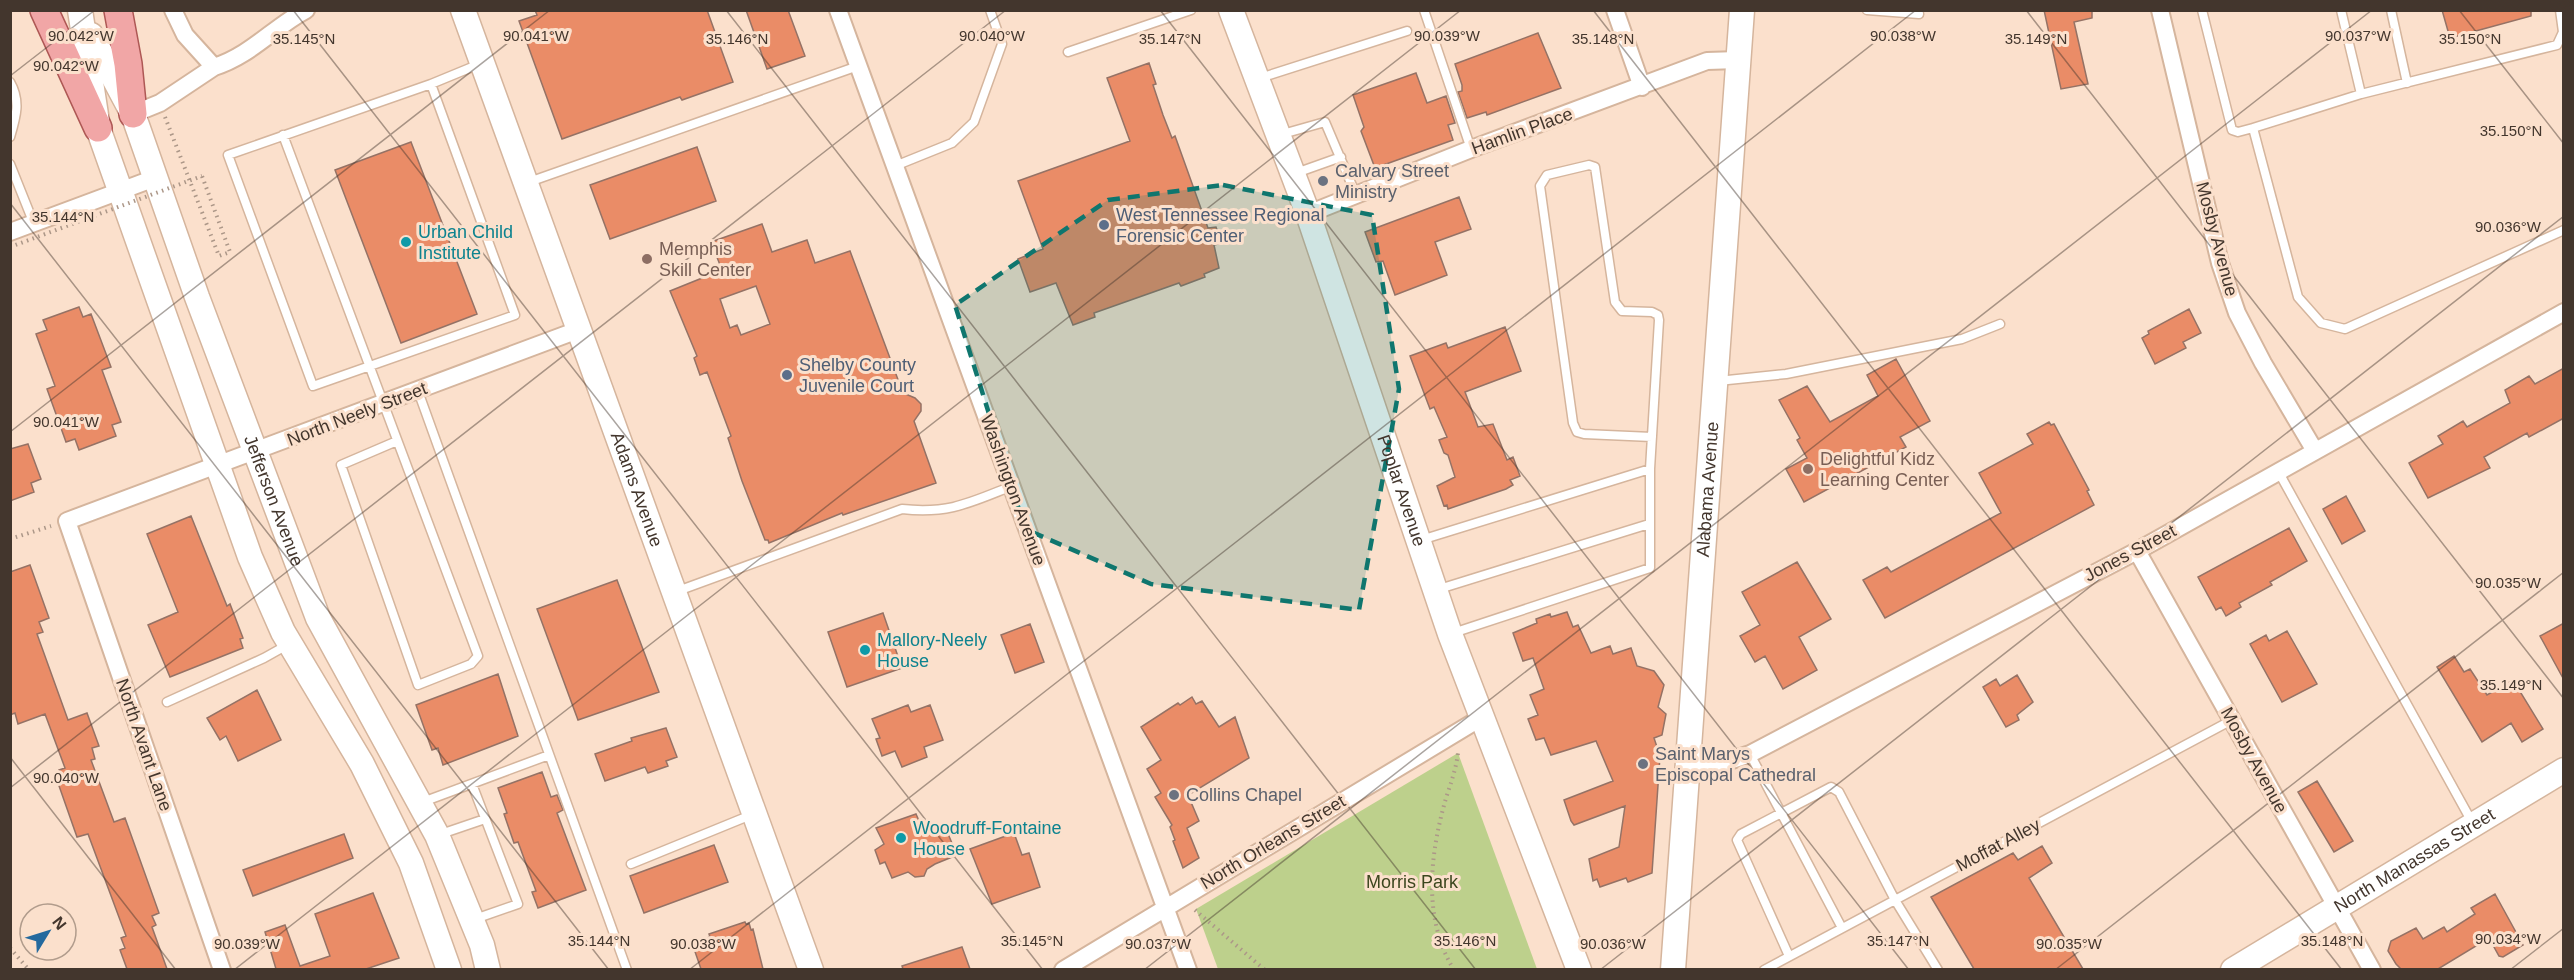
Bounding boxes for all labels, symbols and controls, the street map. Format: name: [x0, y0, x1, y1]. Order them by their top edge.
text: 90.042°W: [48, 27, 115, 44]
text: 90.041°W: [503, 27, 570, 44]
text: 90.040°W: [959, 27, 1026, 44]
text: 90.039°W: [1414, 27, 1481, 44]
text: 90.038°W: [1870, 27, 1937, 44]
text: 90.037°W: [2325, 27, 2392, 44]
text: 35.145°N: [273, 30, 335, 47]
text: 35.146°N: [706, 30, 768, 47]
text: 35.147°N: [1139, 30, 1201, 47]
text: 35.148°N: [1572, 30, 1634, 47]
text: 35.149°N: [2005, 30, 2067, 47]
text: 35.150°N: [2439, 30, 2501, 47]
text: 90.042°W: [33, 57, 100, 74]
street label: Hamlin Place: [1469, 103, 1575, 159]
text: 35.150°N: [2480, 122, 2542, 139]
place label: Calvary Street Ministry: [1335, 161, 1449, 202]
marker: Calvary Street Ministry: [1316, 174, 1330, 188]
street label: Mosby Avenue: [2192, 180, 2242, 298]
place label: West Tennessee Regional Forensic Center: [1116, 205, 1324, 246]
text: 35.144°N: [32, 208, 94, 225]
marker: West Tennessee Regional Forensic Center: [1097, 218, 1111, 232]
text: 90.036°W: [2475, 218, 2542, 235]
place label: Urban Child Institute: [418, 222, 513, 263]
marker: Urban Child Institute: [399, 235, 413, 249]
place label: Memphis Skill Center: [659, 239, 751, 280]
marker: Memphis Skill Center: [640, 252, 654, 266]
place label: Shelby County Juvenile Court: [799, 355, 916, 396]
marker: Shelby County Juvenile Court: [780, 368, 794, 382]
street label: North Neely Street: [284, 378, 430, 450]
street label: Washington Avenue: [976, 412, 1050, 568]
text: 90.041°W: [33, 413, 100, 430]
street label: Alabama Avenue: [1693, 421, 1722, 558]
street label: Adams Avenue: [607, 429, 667, 550]
street label: Jefferson Avenue: [240, 432, 308, 569]
street label: Poplar Avenue: [1373, 432, 1430, 549]
place label: Delightful Kidz Learning Center: [1820, 449, 1949, 490]
marker: Delightful Kidz Learning Center: [1801, 462, 1815, 476]
street label: Jones Street: [2081, 520, 2179, 586]
text: 90.035°W: [2475, 574, 2542, 591]
place label: Mallory-Neely House: [877, 630, 987, 671]
marker: Mallory-Neely House: [858, 643, 872, 657]
street label: North Avant Lane: [112, 676, 176, 814]
text: 35.149°N: [2480, 676, 2542, 693]
street label: Mosby Avenue: [2217, 704, 2291, 816]
place label: Saint Marys Episcopal Cathedral: [1655, 744, 1816, 785]
marker: Saint Marys Episcopal Cathedral: [1636, 757, 1650, 771]
text: 90.040°W: [33, 769, 100, 786]
place label: Collins Chapel: [1186, 785, 1302, 805]
marker: Collins Chapel: [1167, 788, 1181, 802]
street label: North Orleans Street: [1197, 791, 1349, 893]
street label: North Manassas Street: [2330, 804, 2498, 917]
street label: Moffat Alley: [1952, 814, 2044, 876]
place label: Woodruff-Fontaine House: [913, 818, 1061, 859]
marker: Woodruff-Fontaine House: [894, 831, 908, 845]
park label: Morris Park: [1366, 872, 1459, 892]
north arrow: [18, 902, 78, 962]
text: N: [49, 913, 70, 933]
text: 90.034°W: [2475, 930, 2542, 947]
text: 35.144°N: [568, 932, 630, 949]
text: 35.145°N: [1001, 932, 1063, 949]
text: 35.146°N: [1434, 932, 1496, 949]
text: 35.147°N: [1867, 932, 1929, 949]
text: 35.148°N: [2301, 932, 2363, 949]
text: 90.039°W: [214, 935, 281, 952]
text: 90.038°W: [670, 935, 737, 952]
text: 90.037°W: [1125, 935, 1192, 952]
text: 90.036°W: [1580, 935, 1647, 952]
text: 90.035°W: [2036, 935, 2103, 952]

